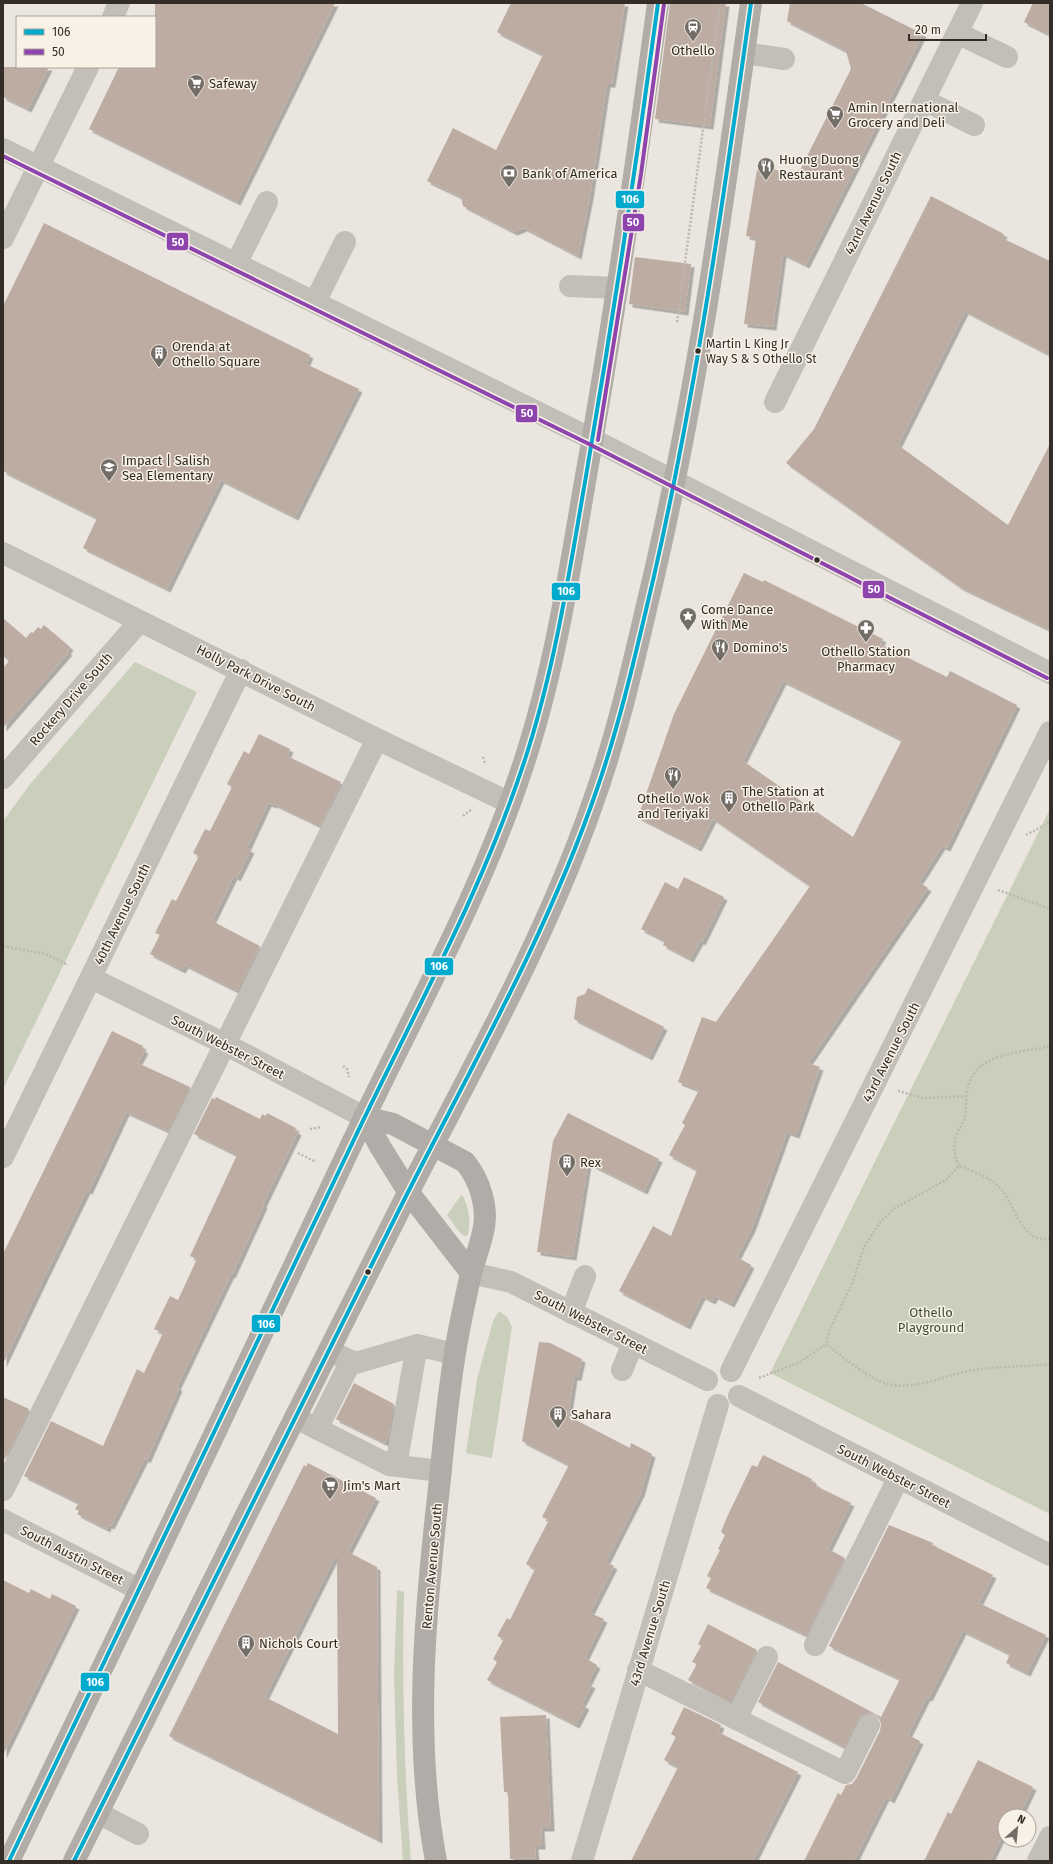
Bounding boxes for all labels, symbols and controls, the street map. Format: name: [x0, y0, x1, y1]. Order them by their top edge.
legend: [16, 16, 156, 68]
scale bar: [909, 16, 986, 42]
station icon: Othello: [683, 17, 703, 42]
text: 20 m: [915, 23, 941, 37]
text: 106: [52, 25, 70, 39]
place label: Othello: [671, 43, 715, 58]
text: 50: [52, 45, 65, 59]
supermarket icon: Safeway: [186, 73, 206, 98]
place label: Safeway: [209, 76, 258, 91]
place label: Amin International Grocery and Deli: [848, 100, 959, 130]
supermarket icon: Amin International Grocery and Deli: [825, 104, 845, 129]
street label: 42nd Avenue South: [841, 149, 905, 257]
place label: Huong Duong Restaurant: [779, 152, 859, 182]
restaurant icon: Huong Duong Restaurant: [756, 156, 776, 181]
bank icon: Bank of America: [499, 163, 519, 188]
place label: Bank of America: [522, 166, 618, 181]
line badge: 106: [615, 190, 645, 209]
text: 106: [621, 193, 639, 206]
line badge: 50: [622, 213, 645, 232]
text: 50: [627, 216, 640, 229]
line badge: 50: [166, 232, 189, 251]
text: 50: [172, 236, 185, 249]
place label: Martin L King Jr Way S & S Othello St: [706, 337, 817, 366]
place label: Orenda at Othello Square: [172, 339, 260, 369]
building icon: Orenda at Othello Square: [149, 343, 169, 368]
marker: Martin L King Jr Way S & S Othello St: [693, 346, 703, 356]
line badge: 50: [515, 404, 538, 423]
text: 50: [521, 407, 534, 420]
place label: Impact | Salish Sea Elementary: [122, 453, 214, 483]
school or university icon: Impact | Salish Sea Elementary: [99, 457, 119, 482]
unlabelled marker: [812, 555, 822, 565]
line badge: 50: [862, 580, 885, 599]
line badge: 106: [551, 582, 581, 601]
text: 50: [868, 583, 881, 596]
text: 106: [557, 585, 575, 598]
place label: Come Dance With Me: [701, 602, 773, 632]
place icon: Come Dance With Me: [678, 606, 698, 631]
pharmacy icon: Othello Station Pharmacy: [856, 618, 876, 643]
restaurant icon: Domino's: [710, 637, 730, 662]
place label: Domino's: [733, 640, 788, 655]
street label: Holly Park Drive South: [194, 642, 318, 714]
place label: Othello Station Pharmacy: [821, 644, 911, 674]
street label: Rockery Drive South: [26, 649, 116, 749]
restaurant icon: Othello Wok and Teriyaki: [663, 765, 683, 790]
place label: The Station at Othello Park: [742, 784, 825, 814]
building icon: The Station at Othello Park: [719, 788, 739, 813]
place label: Othello Wok and Teriyaki: [637, 791, 709, 821]
street label: 40th Avenue South: [91, 861, 153, 967]
line badge: 106: [424, 957, 454, 976]
text: 106: [430, 960, 448, 973]
street label: 43rd Avenue South: [859, 1000, 923, 1104]
street label: South Webster Street: [169, 1012, 287, 1082]
building icon: Rex: [557, 1152, 577, 1177]
place label: Rex: [580, 1155, 602, 1170]
unlabelled marker: [363, 1267, 373, 1277]
street label: South Webster Street: [532, 1287, 650, 1357]
park label: Othello Playground: [898, 1305, 964, 1335]
line badge: 106: [251, 1314, 281, 1333]
text: 106: [257, 1318, 275, 1331]
building icon: Sahara: [548, 1404, 568, 1429]
place label: Sahara: [571, 1407, 611, 1422]
street label: South Webster Street: [835, 1441, 953, 1511]
supermarket icon: Jim's Mart: [320, 1475, 340, 1500]
place label: Jim's Mart: [343, 1478, 401, 1493]
street label: Renton Avenue South: [419, 1502, 445, 1630]
street label: South Austin Street: [18, 1522, 126, 1588]
street label: 43rd Avenue South: [627, 1578, 673, 1688]
building icon: Nichols Court: [236, 1633, 256, 1658]
place label: Nichols Court: [259, 1636, 338, 1651]
line badge: 106: [80, 1672, 110, 1692]
text: 106: [86, 1676, 104, 1689]
north arrow: [997, 1808, 1037, 1848]
text: N: [1015, 1812, 1028, 1827]

